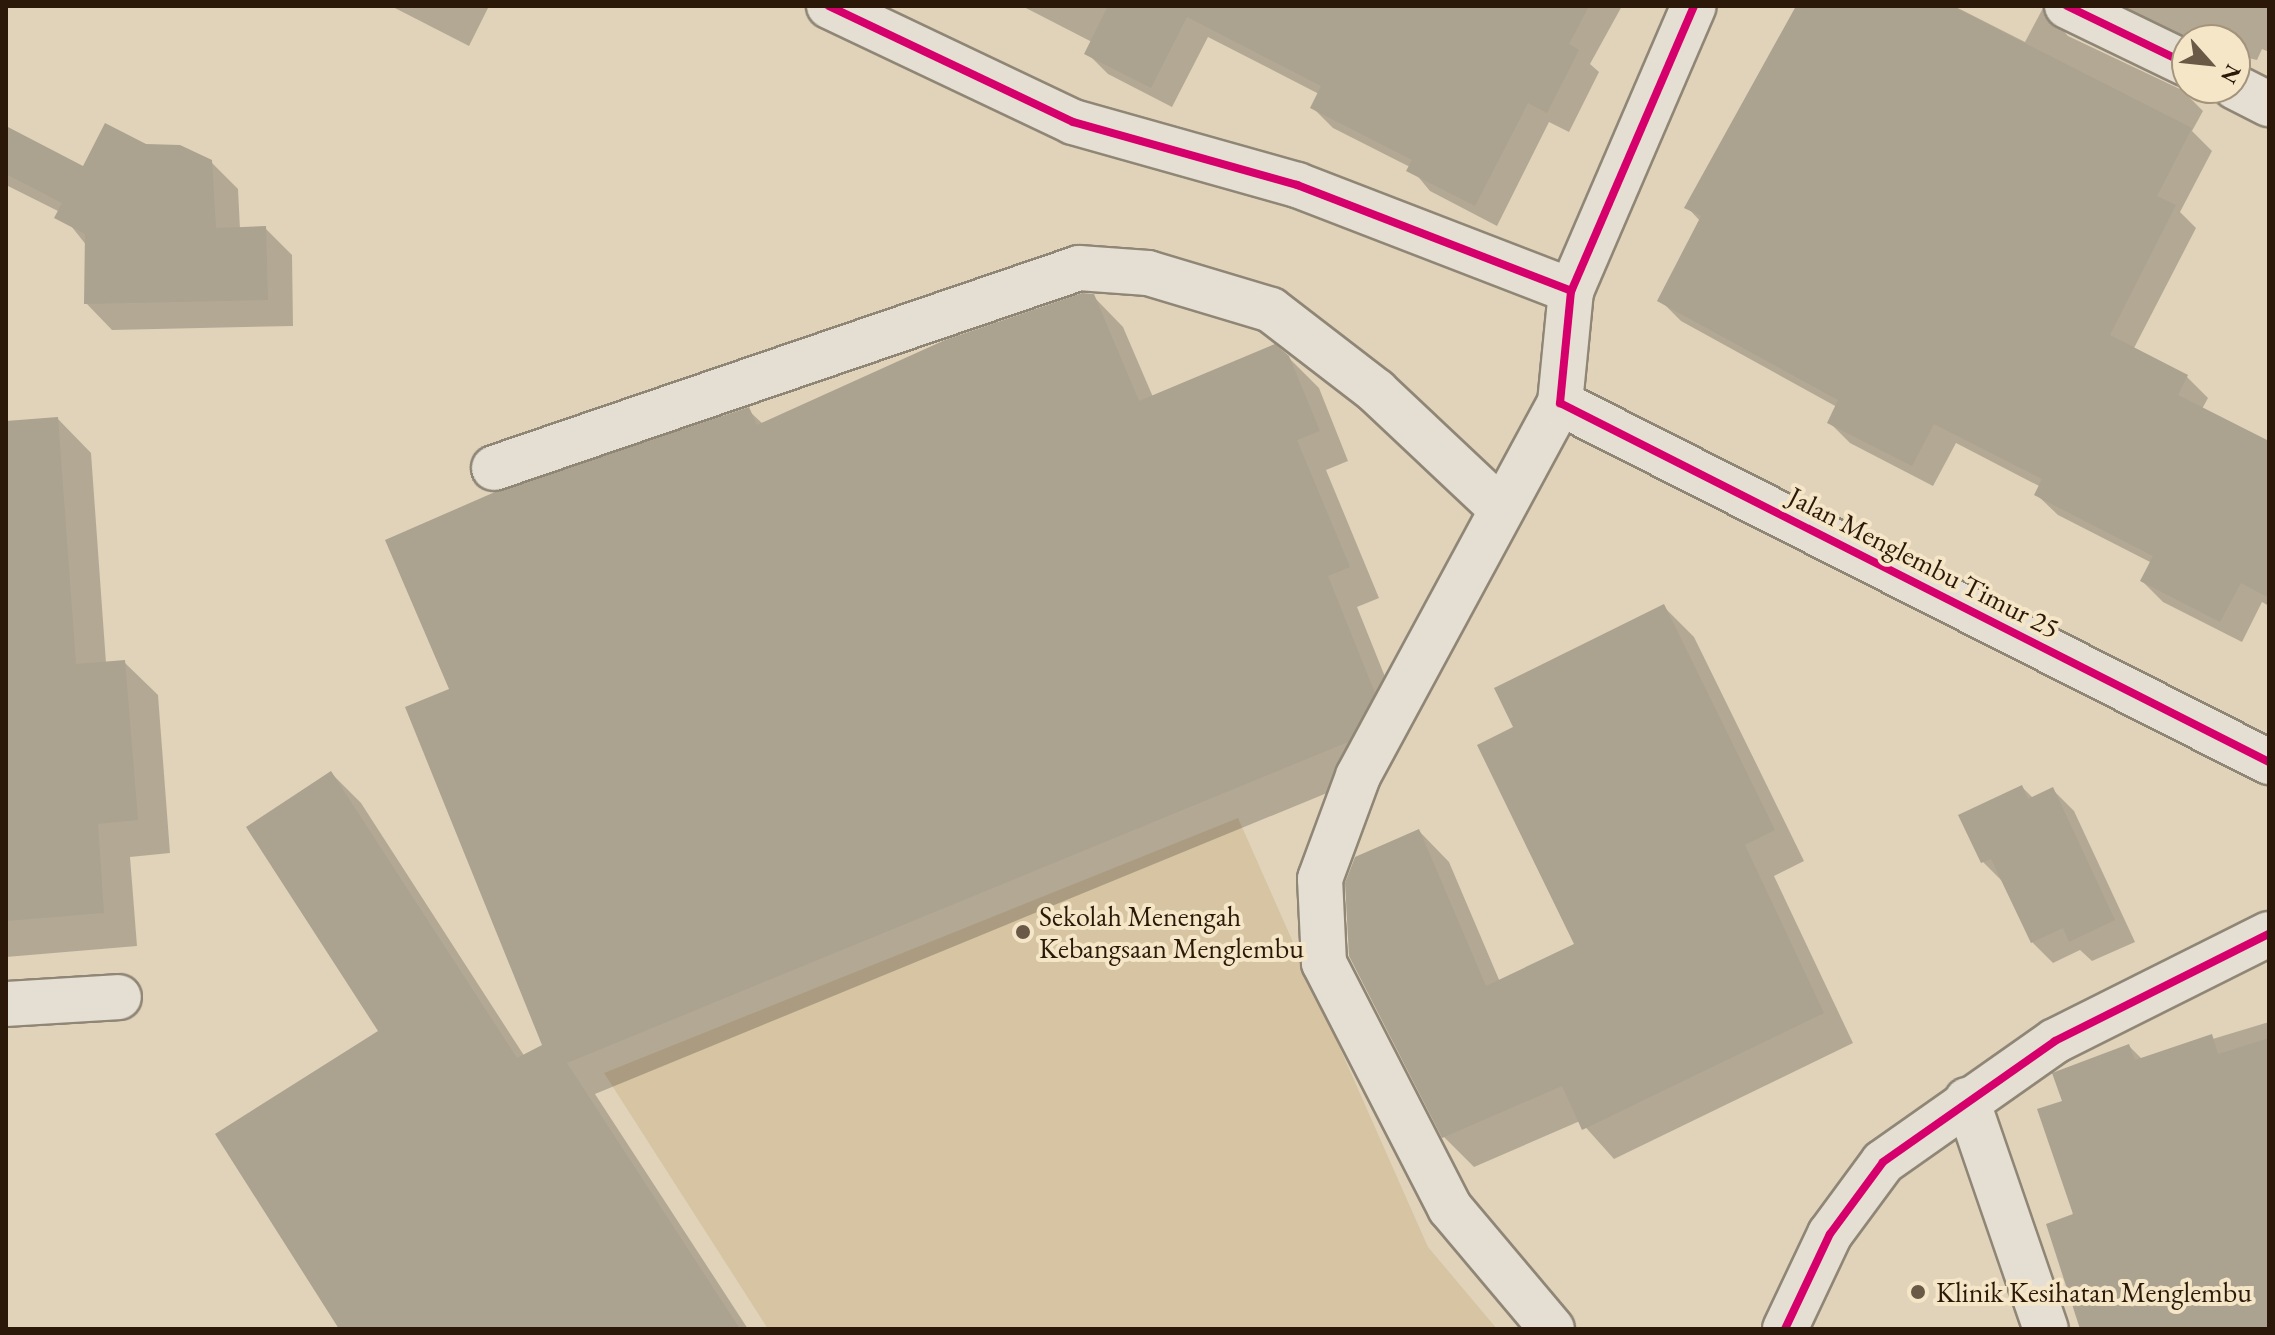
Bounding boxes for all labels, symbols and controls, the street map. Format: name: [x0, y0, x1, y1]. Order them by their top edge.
north arrow: [2171, 24, 2251, 104]
text: N: [2214, 60, 2248, 89]
street label: Jalan Menglembu Timur 25: [1783, 479, 2065, 645]
place label: Sekolah Menengah Kebangsaan Menglembu: [1039, 899, 1304, 965]
marker: Sekolah Menengah Kebangsaan Menglembu: [1014, 923, 1032, 941]
place label: Klinik Kesihatan Menglembu: [1936, 1275, 2252, 1309]
marker: Klinik Kesihatan Menglembu: [1907, 1281, 1929, 1303]

